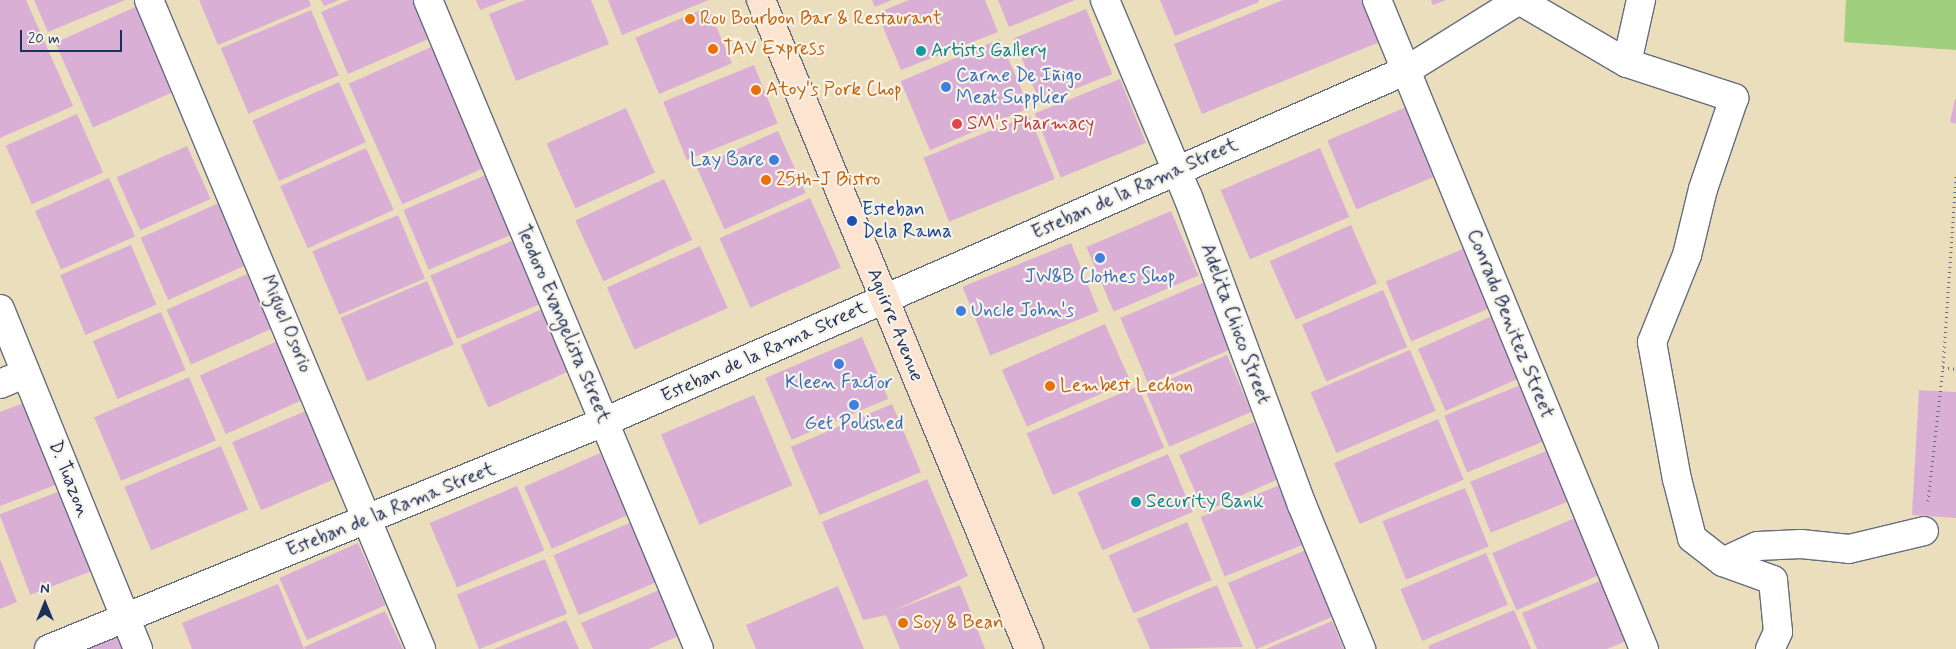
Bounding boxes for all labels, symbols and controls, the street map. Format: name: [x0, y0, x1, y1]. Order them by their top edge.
place label: Rou Bourbon Bar & Restaurant: [700, 8, 938, 30]
marker: Rou Bourbon Bar & Restaurant: [684, 13, 696, 25]
scale bar: [22, 20, 125, 52]
text: 20 m: [28, 29, 60, 49]
place label: TAV Express: [723, 38, 826, 60]
place label: Artists Gallery: [931, 40, 1047, 62]
marker: TAV Express: [707, 43, 719, 55]
marker: Artists Gallery: [915, 45, 927, 57]
place label: Carne De Iñigo Meat Supplier: [956, 65, 1082, 109]
place label: Atoy's Pork Chop: [766, 79, 901, 101]
marker: Carne De Iñigo Meat Supplier: [940, 81, 952, 93]
marker: Atoy's Pork Chop: [750, 84, 762, 96]
place label: SM's Pharmacy: [967, 113, 1094, 135]
marker: SM's Pharmacy: [951, 118, 963, 130]
street label: Esteban de la Rama Street: [1031, 134, 1239, 244]
place label: Lay Bare: [689, 149, 764, 171]
marker: Lay Bare: [768, 154, 780, 166]
place label: 25th-J Bistro: [776, 169, 881, 191]
marker: 25th-J Bistro: [760, 174, 772, 186]
place label: Esteban Dela Rama: [862, 199, 951, 243]
marker: Esteban Dela Rama: [846, 215, 858, 227]
street label: Teodoro Evangelista Street: [511, 222, 615, 426]
street label: Conrado Benitez Street: [1463, 230, 1557, 418]
street label: Adelita Chioco Street: [1194, 237, 1276, 411]
marker: JW&B Clothes Shop: [1094, 252, 1106, 264]
street label: Aguirre Avenue: [862, 264, 928, 386]
place label: JW&B Clothes Shop: [1023, 266, 1177, 288]
street label: Miguel Osorio: [255, 272, 317, 376]
street label: Esteban de la Rama Street: [660, 297, 868, 407]
place label: Uncle John's: [971, 300, 1075, 322]
marker: Uncle John's: [955, 305, 967, 317]
marker: Kleen Factor: [833, 358, 845, 370]
place label: Kleen Factor: [786, 372, 892, 394]
place label: Lembest Lechon: [1060, 375, 1193, 397]
marker: Lembest Lechon: [1044, 380, 1056, 392]
marker: Get Polished: [848, 399, 860, 411]
place label: Get Polished: [806, 413, 902, 435]
street label: D. Tuazon: [43, 437, 95, 521]
street label: Esteban de la Rama Street: [285, 459, 497, 561]
place label: Security Bank: [1146, 491, 1263, 513]
marker: Security Bank: [1130, 496, 1142, 508]
north arrow: [20, 579, 70, 629]
text: N: [40, 580, 50, 598]
place label: Soy & Bean: [913, 612, 1004, 634]
marker: Soy & Bean: [897, 617, 909, 629]

